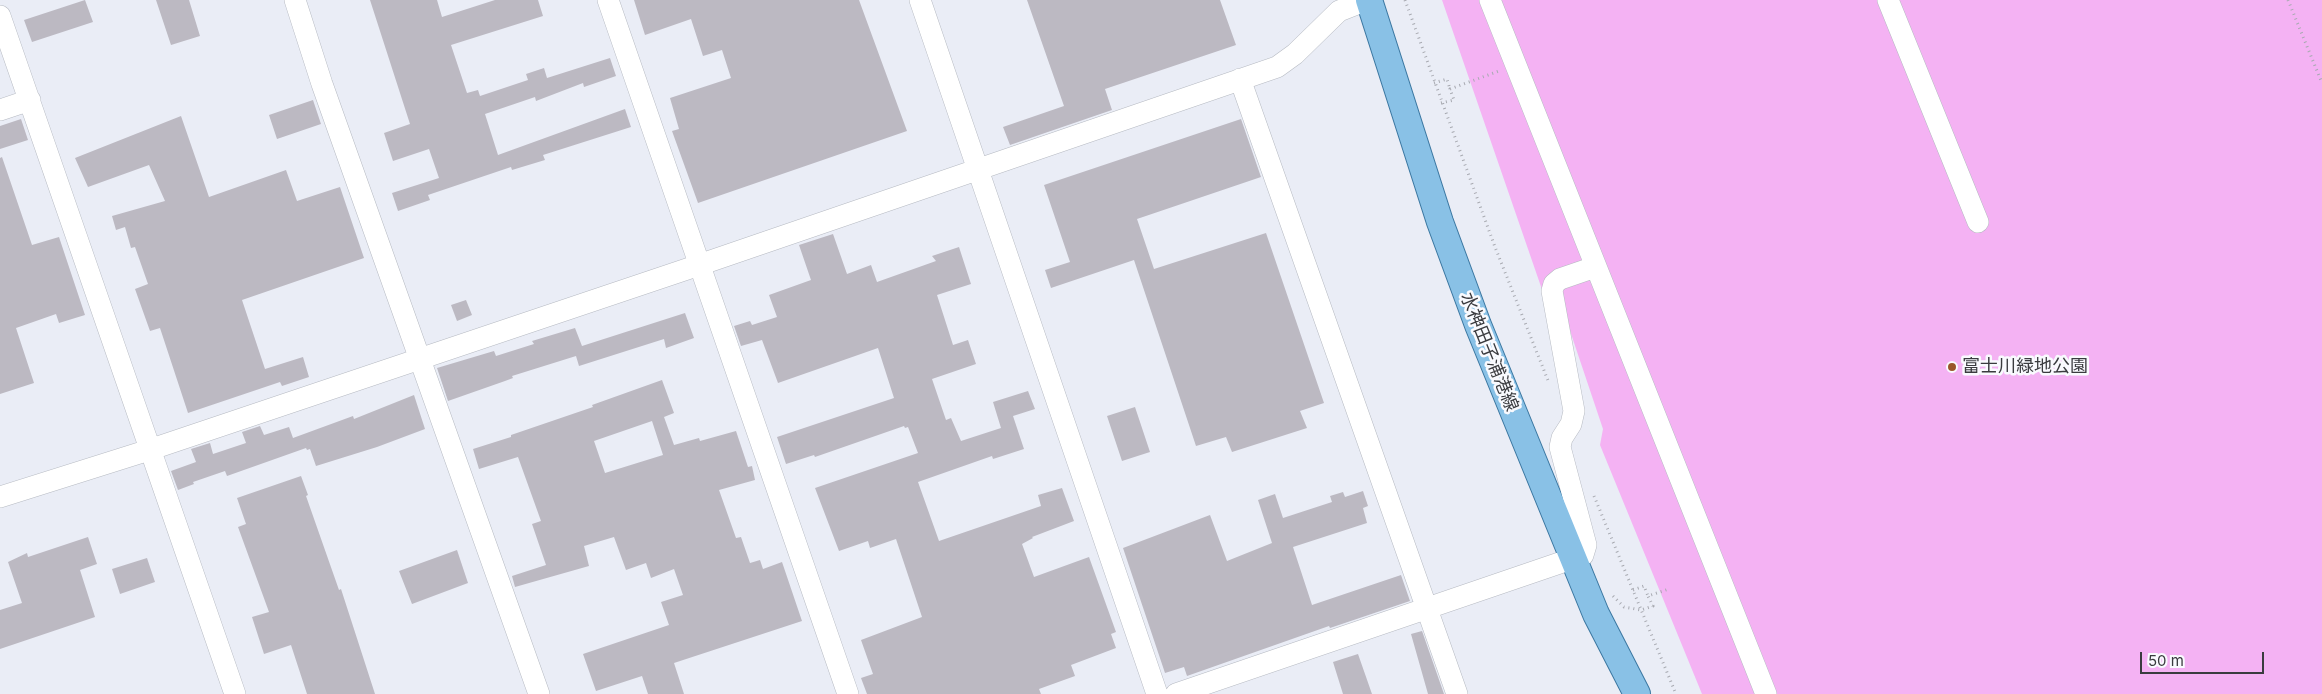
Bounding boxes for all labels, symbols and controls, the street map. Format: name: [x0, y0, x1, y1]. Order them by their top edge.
street label: 水神田子浦港線: [1455, 290, 1523, 414]
place label: 富士川緑地公園: [1962, 356, 2088, 378]
marker: 富士川緑地公園: [1946, 361, 1958, 373]
scale bar: [2142, 642, 2266, 674]
text: 50 m: [2148, 651, 2184, 670]

